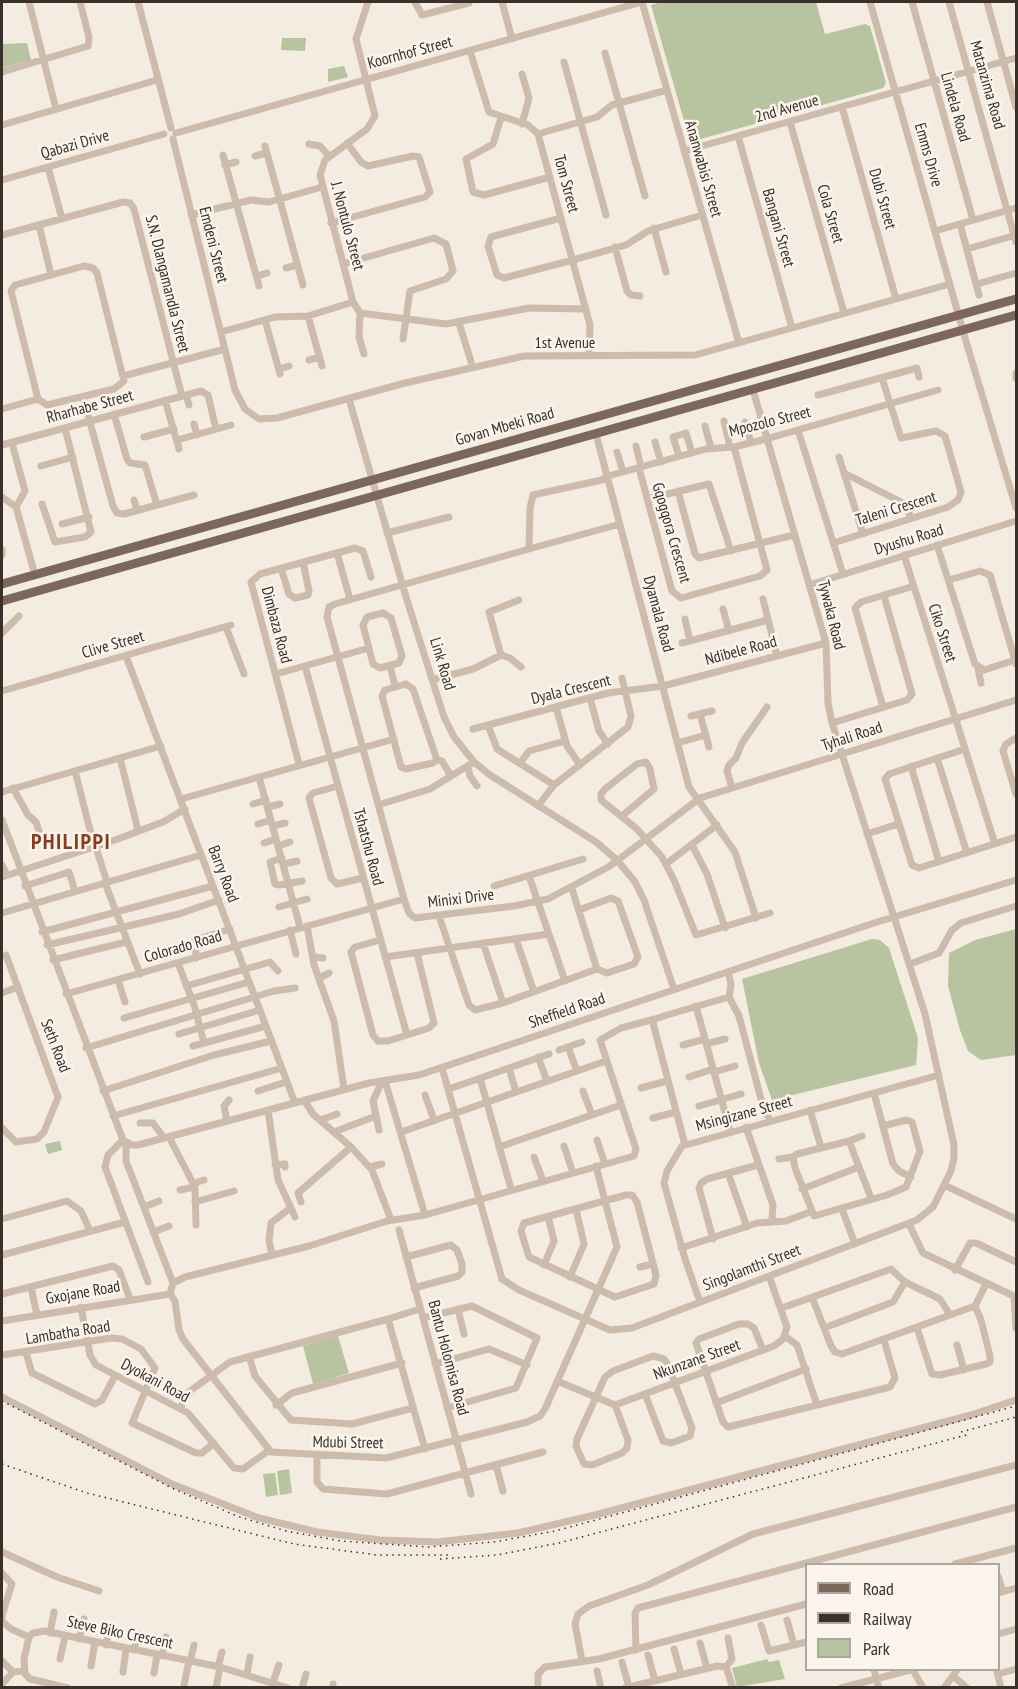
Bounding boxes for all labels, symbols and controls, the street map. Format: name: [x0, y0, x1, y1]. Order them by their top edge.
street label: Koornhof Street: [366, 32, 454, 74]
street label: Matanzima Road: [965, 39, 1009, 131]
street label: Lindela Road: [936, 70, 974, 144]
street label: 2nd Avenue: [753, 91, 821, 127]
street label: Ananwabisi Street: [680, 118, 726, 220]
street label: Emms Drive: [910, 121, 946, 189]
street label: Qabazi Drive: [39, 126, 111, 164]
street label: Tom Street: [549, 153, 583, 215]
street label: Dubi Street: [864, 166, 900, 232]
street label: J. Nontulo Street: [326, 180, 368, 272]
street label: Cola Street: [812, 182, 848, 246]
street label: Bangani Street: [758, 186, 798, 270]
street label: Emdeni Street: [194, 205, 232, 285]
street label: S.N. Dlangamandla Street: [141, 213, 193, 355]
street label: 1st Avenue: [535, 333, 595, 353]
street label: Rharhabe Street: [45, 386, 135, 428]
street label: Mpozolo Street: [727, 403, 813, 441]
street label: Govan Mbeki Road: [453, 404, 557, 450]
street label: Gqogqora Crescent: [647, 481, 695, 585]
street label: Taleni Crescent: [853, 488, 939, 530]
street label: Dyushu Road: [872, 520, 946, 560]
street label: Dyamala Road: [639, 574, 677, 654]
street label: Tywaka Road: [813, 578, 849, 652]
street label: Dimbaza Road: [257, 585, 295, 665]
street label: Ciko Street: [924, 601, 960, 665]
street label: Clive Street: [80, 627, 146, 663]
street label: Ndibele Road: [703, 632, 779, 670]
street label: Link Road: [425, 635, 459, 693]
street label: Dyala Crescent: [529, 671, 613, 709]
street label: Tyhali Road: [819, 718, 885, 756]
street label: Tshatshu Road: [348, 806, 388, 888]
district label: PHILIPPI: [31, 830, 111, 856]
street label: Barry Road: [203, 843, 243, 905]
street label: Minixi Drive: [427, 885, 495, 913]
street label: Colorado Road: [142, 927, 224, 967]
street label: Sheffield Road: [526, 989, 608, 1033]
street label: Seth Road: [36, 1017, 74, 1075]
street label: Msingizane Street: [694, 1092, 794, 1136]
street label: Singolamthi Street: [700, 1241, 804, 1295]
street label: Gxojane Road: [44, 1277, 122, 1309]
street label: Bantu Holomisa Road: [423, 1298, 473, 1418]
street label: Lambatha Road: [24, 1317, 112, 1349]
street label: Nkunzane Street: [651, 1335, 743, 1385]
street label: Dyokani Road: [117, 1355, 193, 1407]
street label: Mdubi Street: [312, 1433, 384, 1453]
legend: [805, 1563, 1000, 1671]
text: Road: [863, 1577, 894, 1600]
text: Railway: [863, 1607, 912, 1630]
street label: Steve Biko Crescent: [65, 1612, 175, 1654]
text: Park: [863, 1637, 890, 1660]

